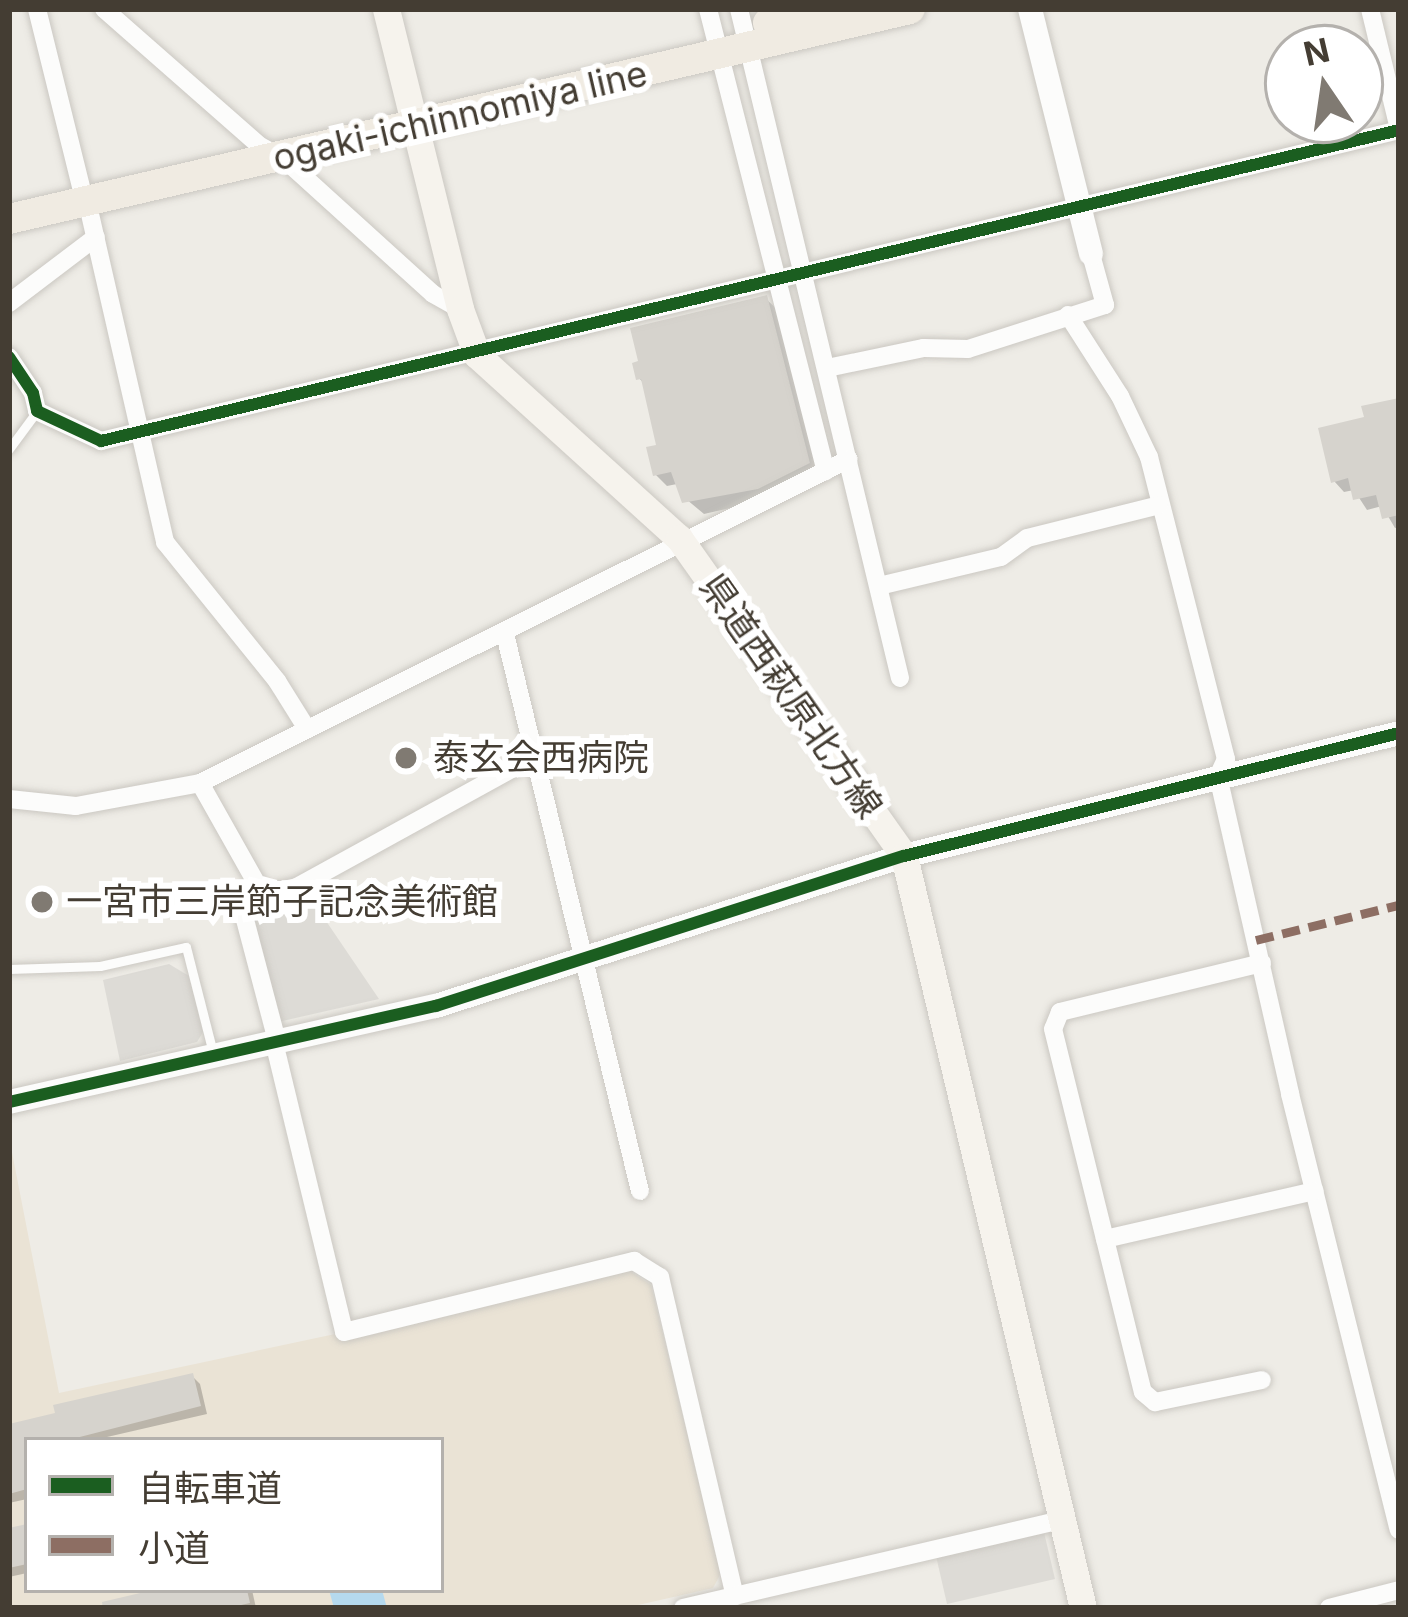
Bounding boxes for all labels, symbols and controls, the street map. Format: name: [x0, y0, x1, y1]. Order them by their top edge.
north arrow: [1264, 24, 1384, 144]
text: N: [1300, 30, 1333, 74]
street label: ogaki-ichinnomiya line: [269, 52, 651, 180]
street label: 県道西萩原北方線: [691, 566, 891, 826]
place label: 泰玄会西病院: [433, 736, 649, 780]
marker: 泰玄会西病院: [390, 742, 422, 774]
place label: 一宮市三岸節子記念美術館: [66, 880, 498, 924]
marker: 一宮市三岸節子記念美術館: [29, 889, 55, 915]
legend: [24, 1437, 444, 1593]
text: 自転車道: [138, 1466, 282, 1510]
text: 小道: [138, 1526, 210, 1570]

